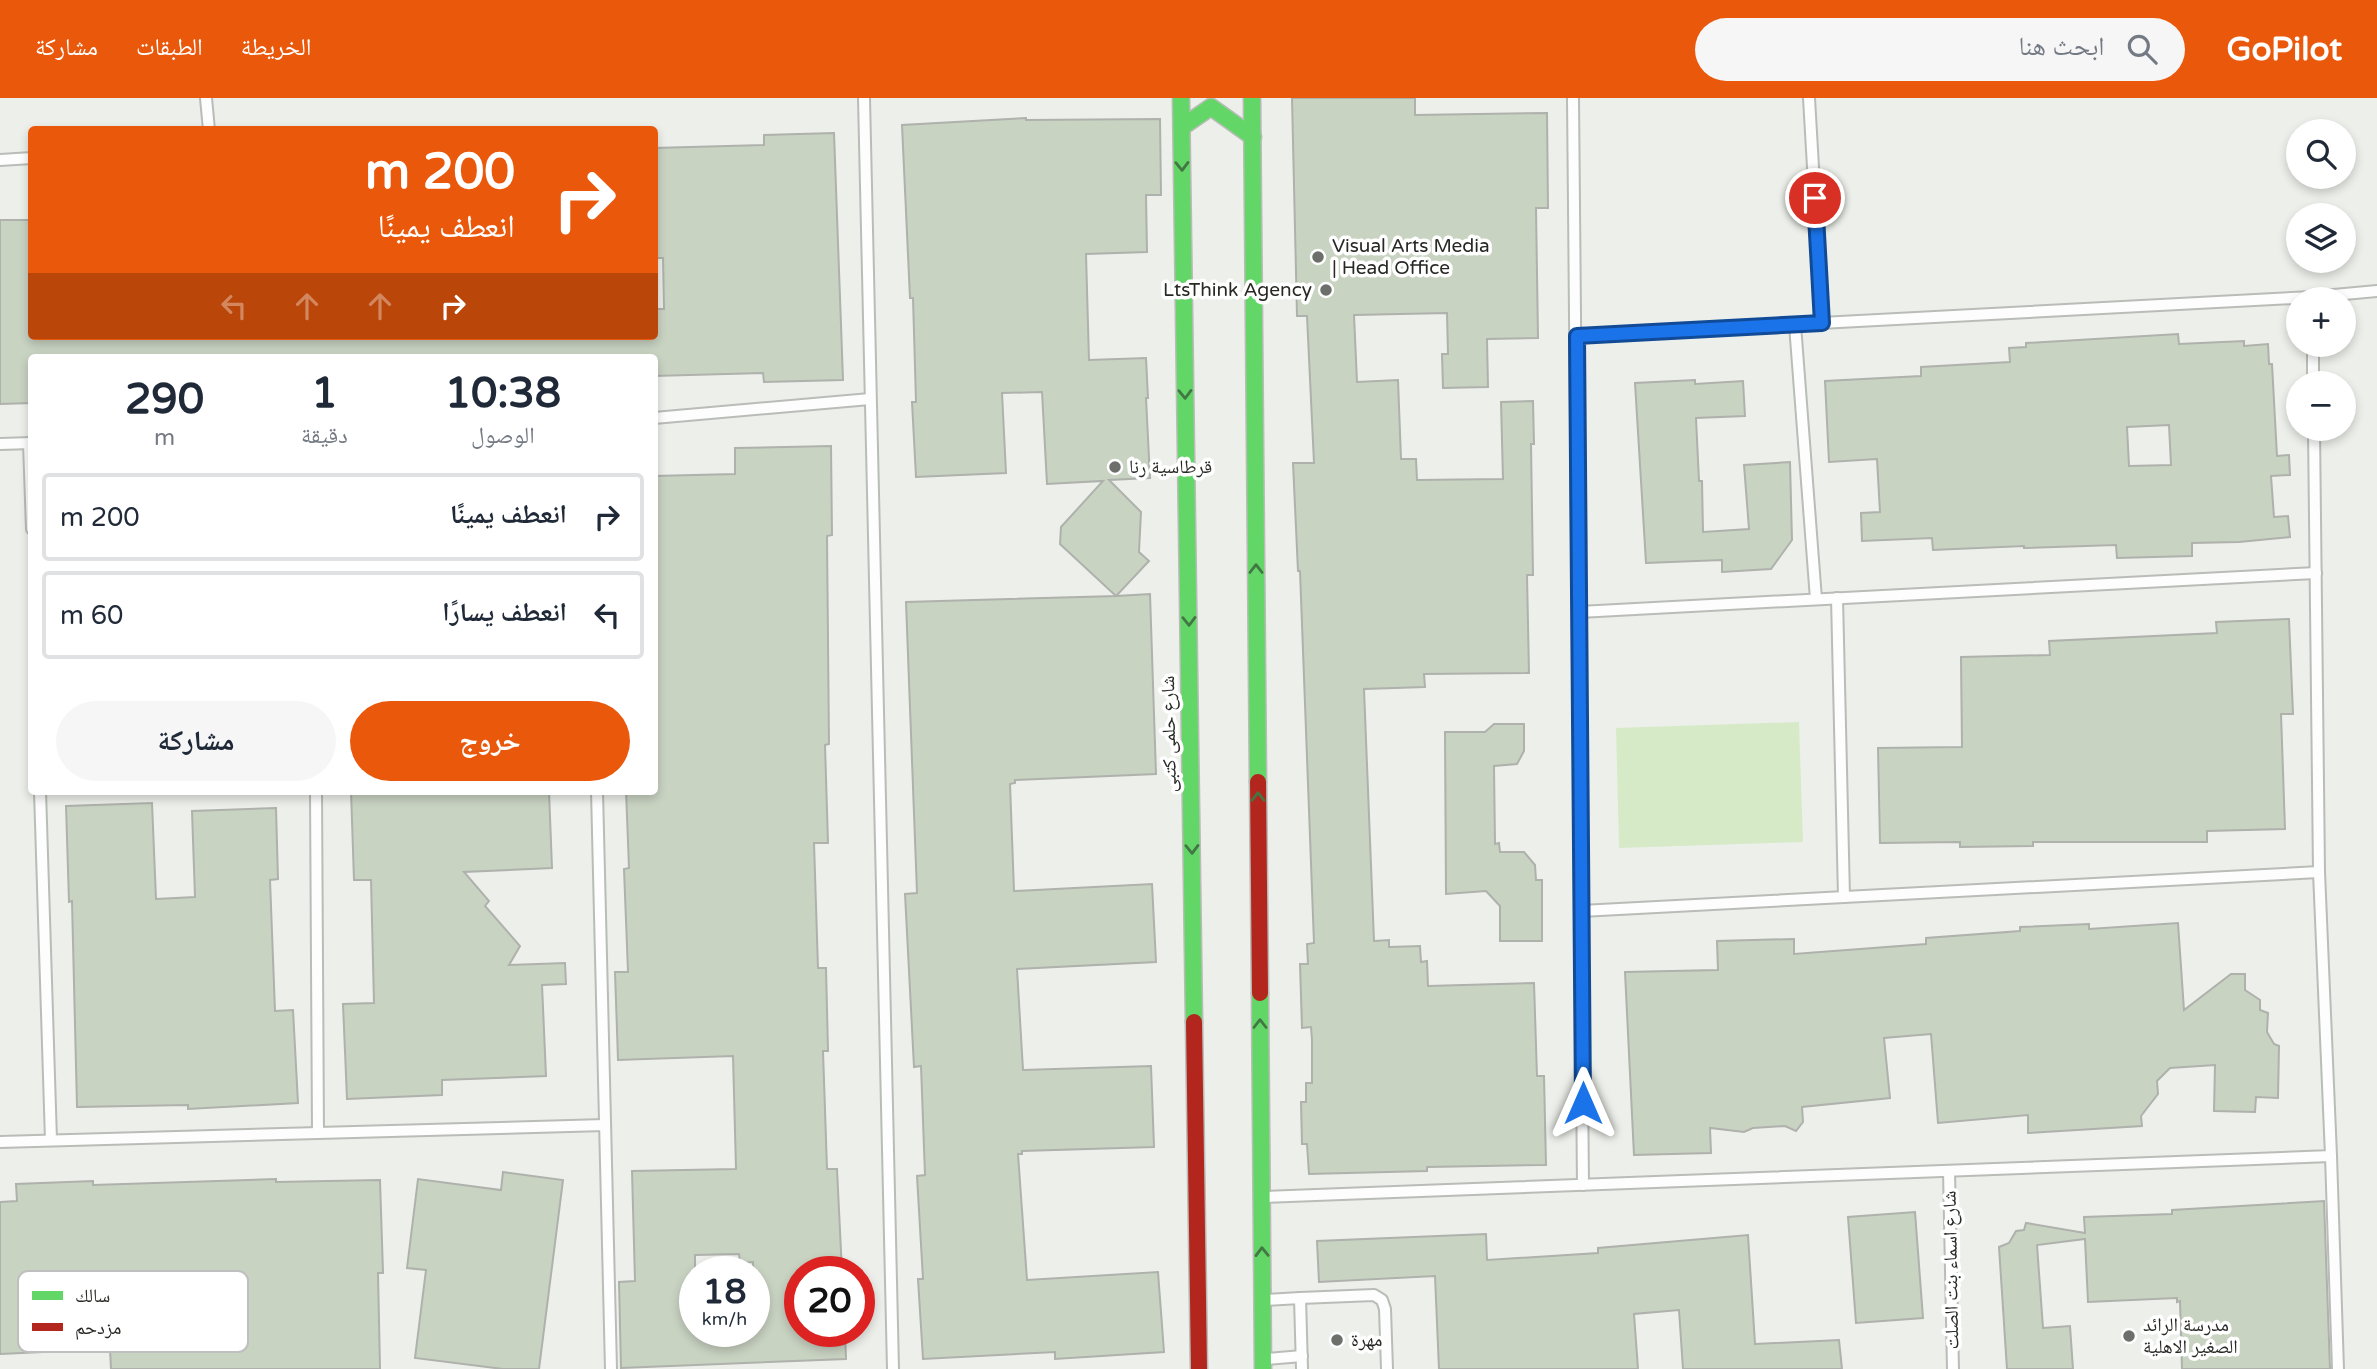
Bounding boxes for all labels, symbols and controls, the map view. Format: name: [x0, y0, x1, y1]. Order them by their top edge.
search box: [1695, 18, 2185, 81]
icon: search: [2123, 30, 2161, 68]
text: GoPilot: [2227, 30, 2342, 69]
text: ابحث هنا: [2018, 31, 2105, 62]
text: مشاركة: [35, 33, 98, 62]
text: الطبقات: [136, 33, 203, 62]
text: الخريطة: [241, 33, 311, 62]
map controls: [2286, 119, 2356, 441]
button: search: [2286, 119, 2356, 189]
text: 200 m: [365, 143, 515, 202]
icon: right: [539, 154, 630, 245]
one-way arrow: [1174, 161, 1190, 172]
pin: [1785, 168, 1845, 228]
icon: arrive: [1796, 179, 1834, 217]
button: layers: [2286, 203, 2356, 273]
text: انعطف يمينًا: [378, 208, 515, 246]
place label: Visual Arts Media | Head Office: [1332, 235, 1490, 279]
marker: Visual Arts Media | Head Office: [1310, 249, 1326, 265]
place label: LtsThink Agency: [1163, 279, 1312, 301]
marker: LtsThink Agency: [1318, 282, 1334, 298]
icon: left: [215, 287, 253, 325]
icon: ahead: [288, 287, 326, 325]
icon: ahead: [361, 287, 399, 325]
icon: right: [434, 287, 472, 325]
button: +: [2286, 287, 2356, 357]
text: 1: [311, 368, 338, 419]
text: 10:38: [445, 368, 561, 419]
button: −: [2286, 371, 2356, 441]
text: 290: [125, 374, 204, 425]
one-way arrow: [1178, 388, 1193, 399]
text: دقيقة: [301, 422, 348, 450]
text: الوصول: [471, 422, 535, 450]
text: m: [154, 424, 175, 452]
place label: قرطاسية رنا: [1129, 456, 1212, 478]
marker: قرطاسية رنا: [1107, 459, 1123, 475]
icon: right: [588, 498, 626, 536]
text: انعطف يمينًا: [450, 499, 567, 530]
text: 200 m: [60, 502, 140, 533]
one-way arrow: [1248, 564, 1264, 574]
icon: left: [588, 596, 626, 634]
text: انعطف يسارًا: [442, 597, 567, 628]
text: 60 m: [60, 600, 123, 631]
one-way arrow: [1181, 616, 1196, 627]
street label: شارع حلمى كتبى: [1157, 675, 1181, 793]
button: مشاركة: [56, 701, 336, 781]
button: خروج: [350, 701, 630, 781]
one-way arrow: [1250, 791, 1266, 802]
one-way arrow: [1184, 844, 1200, 854]
one-way arrow: [1252, 1019, 1268, 1029]
position arrow: [1546, 1066, 1620, 1140]
street label: شارع اسماء بنت الصلت: [1939, 1190, 1963, 1350]
one-way arrow: [1254, 1246, 1270, 1257]
speed limit sign: 20: [784, 1256, 875, 1347]
legend: [18, 1271, 248, 1352]
text: 18: [703, 1271, 746, 1313]
text: سالك: [75, 1285, 110, 1307]
text: km/h: [702, 1308, 747, 1330]
place label: مدرسة الرائد الصغير الاهلية: [2143, 1314, 2238, 1358]
text: مزدحم: [75, 1317, 121, 1340]
marker: مدرسة الرائد الصغير الاهلية: [2121, 1328, 2137, 1344]
place label: مهرة: [1351, 1329, 1382, 1351]
marker: مهرة: [1329, 1332, 1345, 1348]

